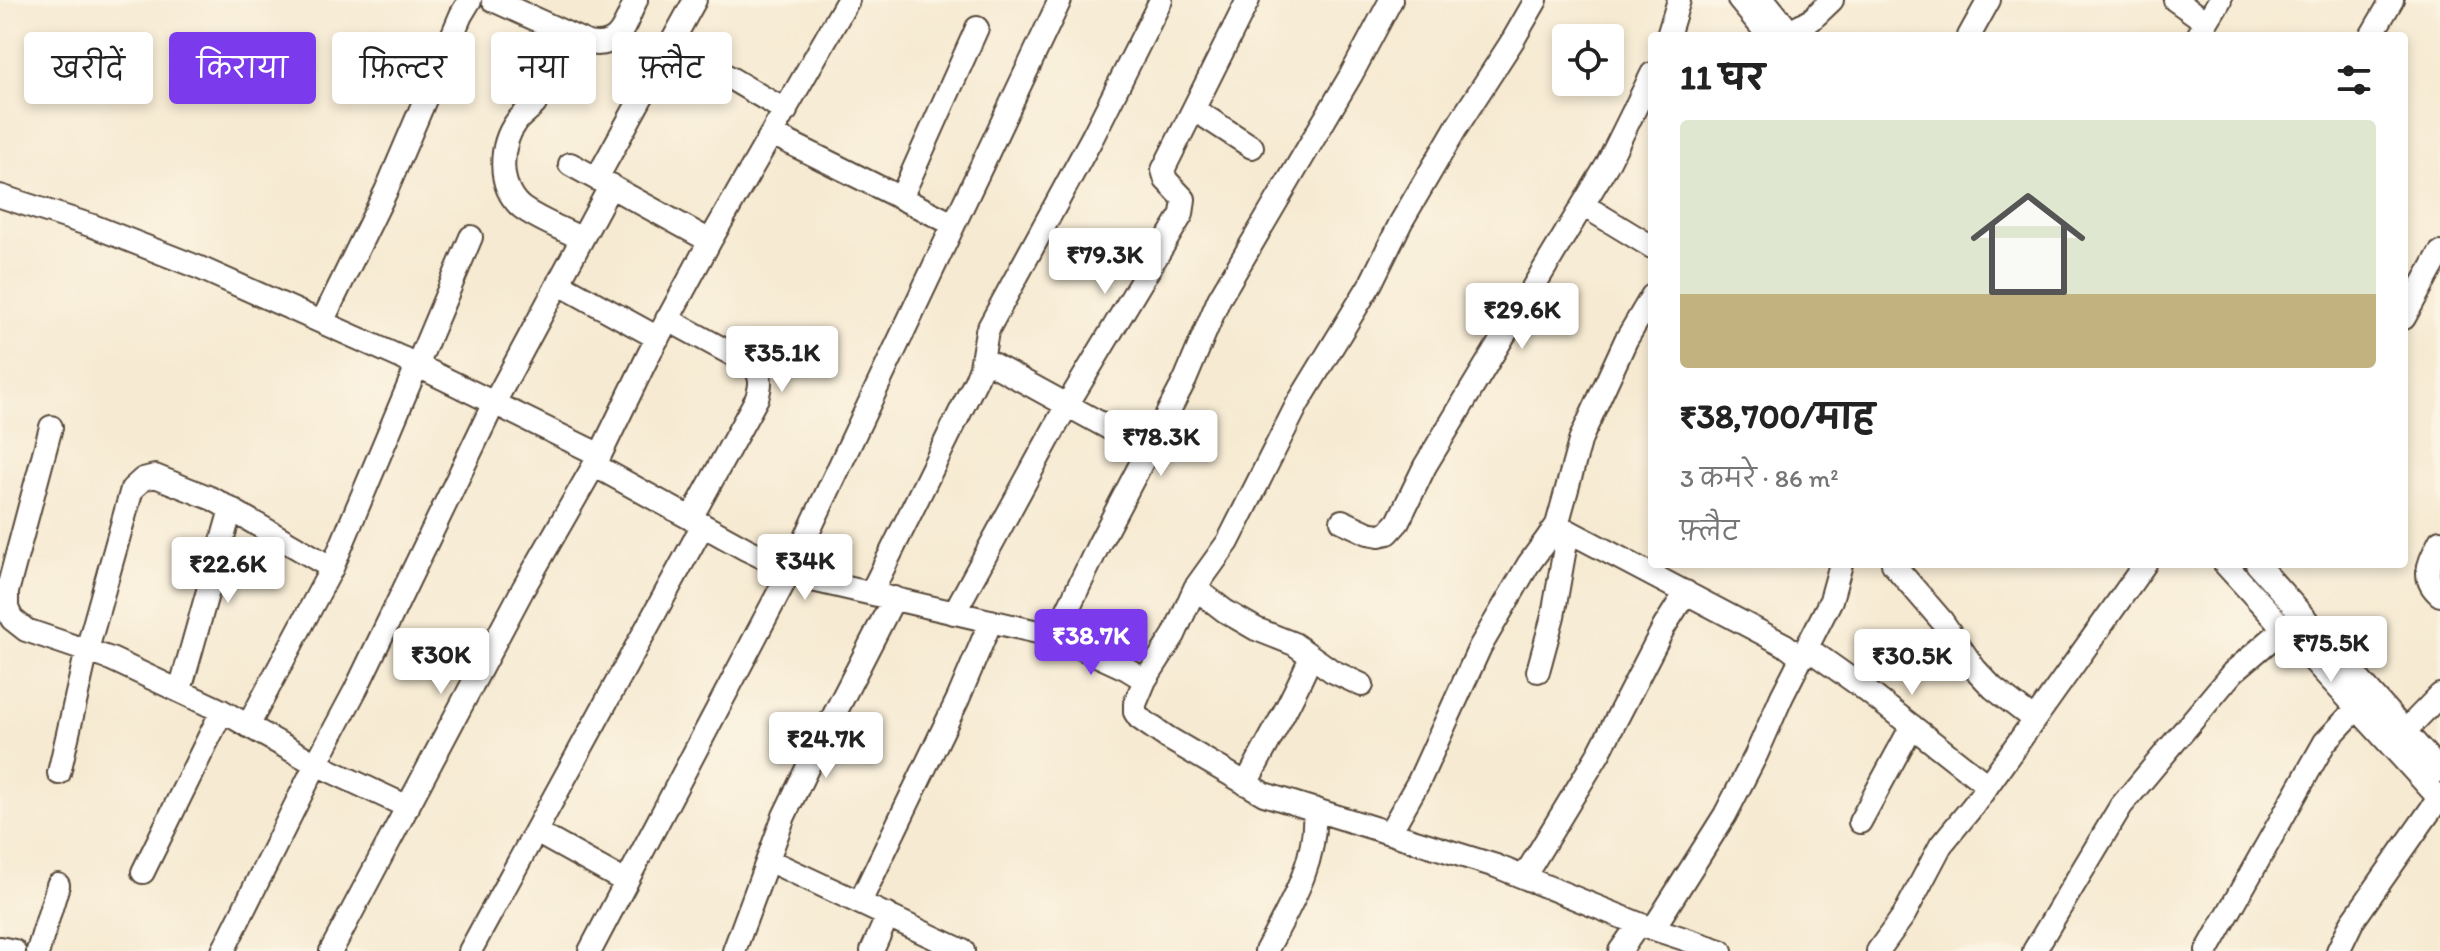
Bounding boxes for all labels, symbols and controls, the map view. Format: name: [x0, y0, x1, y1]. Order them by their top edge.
map controls: [1552, 24, 1624, 96]
button: locate: [1552, 24, 1624, 96]
chip: खरीदें: [24, 32, 153, 104]
chip: किराया: [169, 32, 316, 104]
chip: फ़िल्टर: [332, 32, 475, 104]
chip: नया: [491, 32, 596, 104]
chip: फ़्लैट: [612, 32, 732, 104]
text: 11 घर: [1680, 57, 1764, 98]
icon: filters: [2332, 58, 2376, 102]
icon: home: [1956, 172, 2100, 316]
pin: ₹79.3K: [1040, 228, 1170, 296]
text: ₹79.3K: [1067, 238, 1143, 270]
pin: ₹29.6K: [1457, 283, 1587, 351]
text: ₹29.6K: [1484, 293, 1560, 325]
pin: ₹35.1K: [717, 326, 847, 394]
text: ₹35.1K: [744, 336, 820, 368]
text: ₹38,700/माह: [1680, 396, 1875, 437]
pin: ₹78.3K: [1096, 410, 1226, 478]
text: ₹78.3K: [1122, 420, 1200, 452]
text: 3 कमरे · 86 m²: [1680, 462, 1839, 494]
text: फ़्लैट: [1680, 515, 1739, 547]
pin: ₹34K: [758, 534, 852, 602]
pin: ₹22.6K: [163, 537, 293, 605]
text: ₹34K: [775, 544, 835, 576]
text: ₹22.6K: [190, 547, 266, 579]
pin: ₹38.7K: [1026, 609, 1156, 677]
pin: ₹75.5K: [2266, 616, 2396, 684]
text: ₹38.7K: [1052, 619, 1130, 651]
text: ₹75.5K: [2293, 626, 2369, 658]
pin: ₹30K: [394, 628, 488, 696]
pin: ₹30.5K: [1847, 629, 1977, 697]
text: ₹30K: [411, 638, 471, 670]
text: ₹30.5K: [1872, 639, 1952, 671]
pin: ₹24.7K: [761, 712, 891, 780]
text: ₹24.7K: [787, 722, 865, 754]

